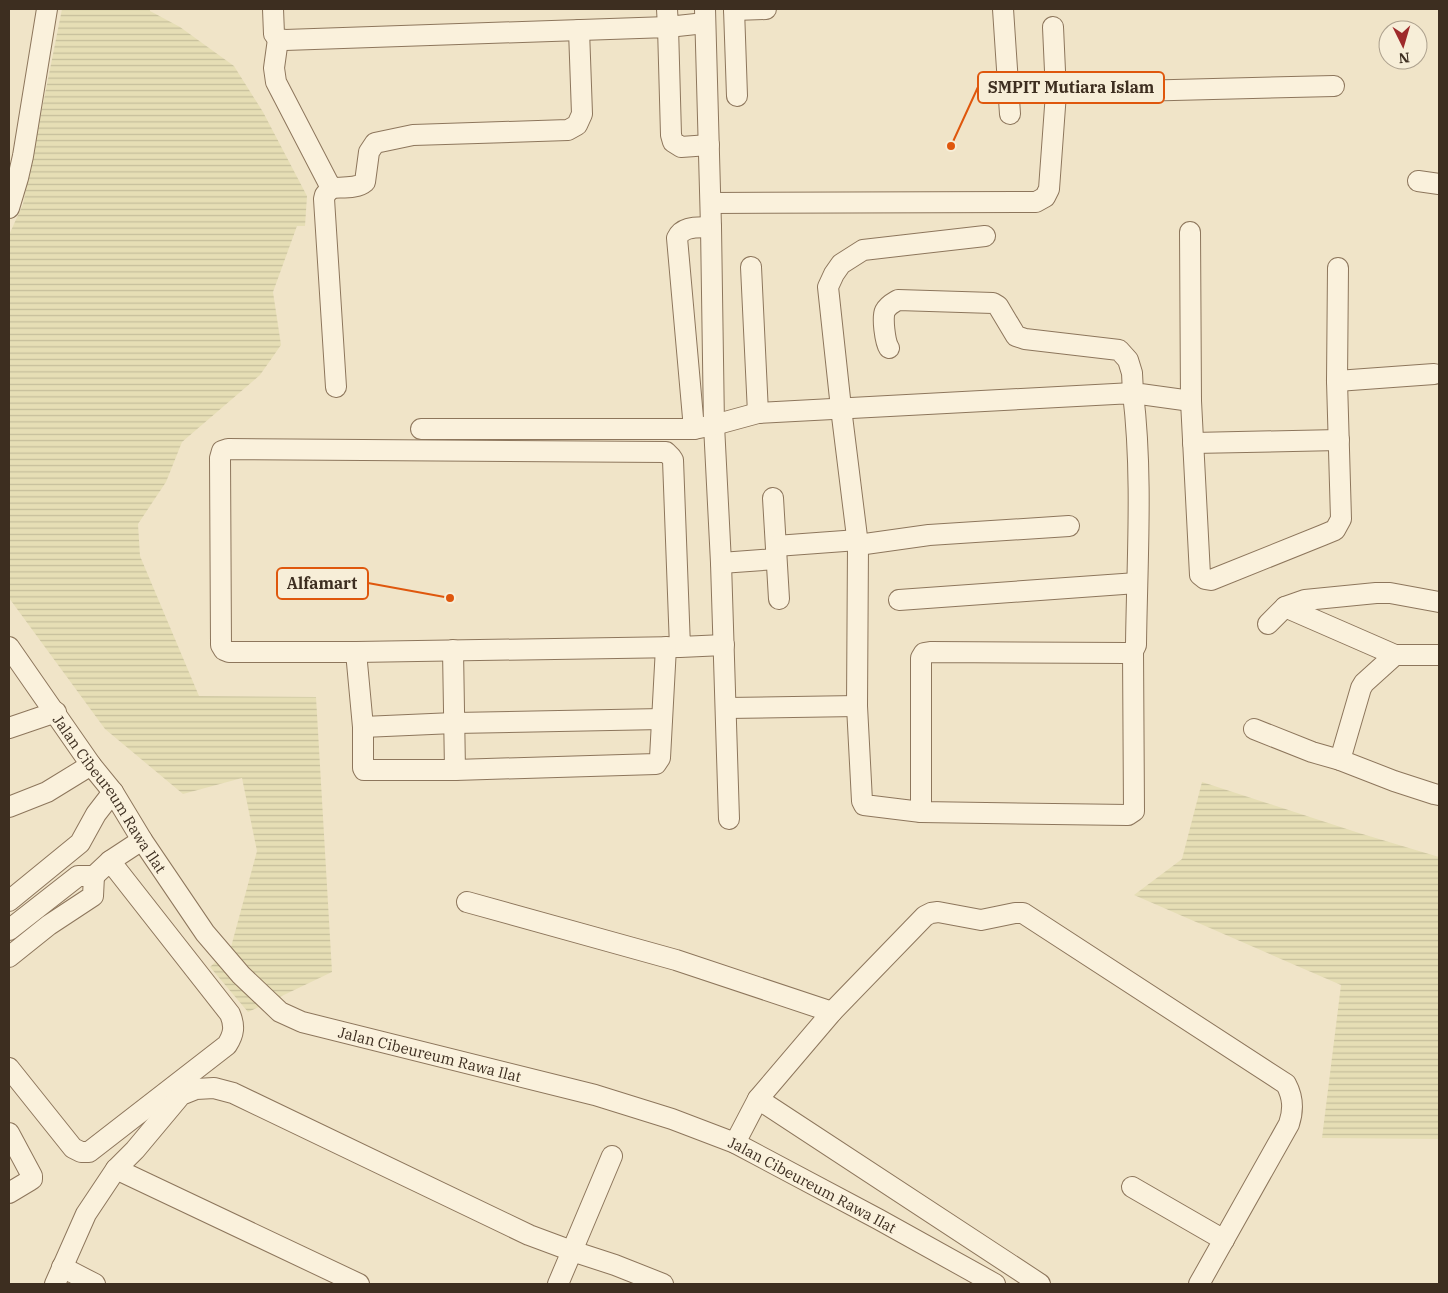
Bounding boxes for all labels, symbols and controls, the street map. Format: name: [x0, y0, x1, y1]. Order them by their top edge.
north arrow: [1378, 20, 1428, 70]
text: N: [1398, 49, 1410, 67]
callout: SMPIT Mutiara Islam: [978, 72, 1164, 103]
text: SMPIT Mutiara Islam: [988, 77, 1155, 97]
callout: Alfamart: [277, 568, 368, 599]
text: Alfamart: [287, 573, 357, 593]
street label: Jalan Cibeureum Rawa Ilat: [49, 711, 171, 876]
street label: Jalan Cibeureum Rawa Ilat: [336, 1022, 523, 1086]
street label: Jalan Cibeureum Rawa Ilat: [726, 1132, 900, 1237]

